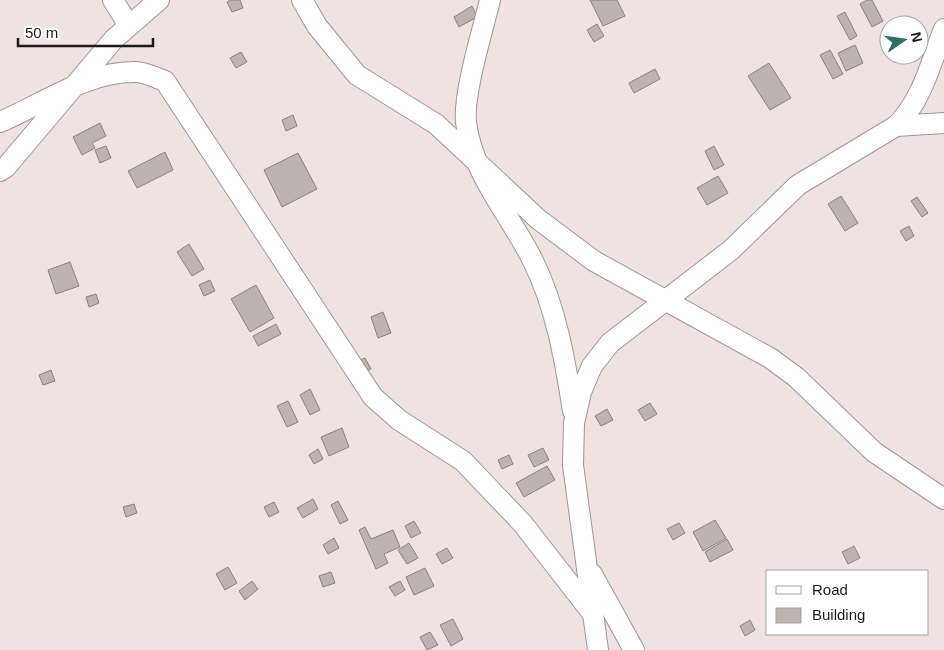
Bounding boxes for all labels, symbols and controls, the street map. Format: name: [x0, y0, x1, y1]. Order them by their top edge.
scale bar: [18, 15, 152, 47]
north arrow: [879, 15, 929, 65]
text: 50 m: [25, 24, 58, 41]
text: N: [908, 30, 926, 44]
legend: [766, 570, 929, 635]
text: Road: [812, 581, 848, 598]
text: Building: [812, 606, 865, 623]

